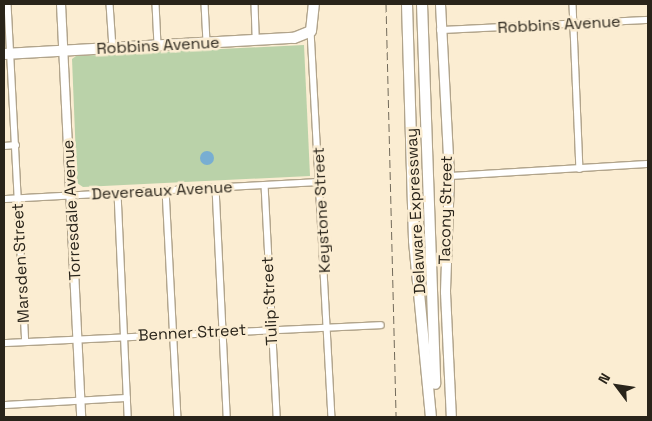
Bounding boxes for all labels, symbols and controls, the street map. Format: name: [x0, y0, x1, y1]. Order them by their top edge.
street label: Robbins Avenue: [497, 12, 621, 38]
street label: Robbins Avenue: [96, 33, 220, 59]
street label: Delaware Expressway: [402, 127, 430, 295]
street label: Torresdale Avenue: [59, 139, 85, 281]
street label: Keystone Street: [309, 146, 335, 274]
street label: Tacony Street: [435, 155, 457, 265]
street label: Devereaux Avenue: [91, 178, 233, 204]
street label: Marsden Street: [8, 203, 34, 323]
street label: Tulip Street: [258, 256, 282, 346]
street label: Benner Street: [137, 321, 247, 345]
north arrow: [592, 361, 642, 411]
text: N: [594, 370, 614, 387]

